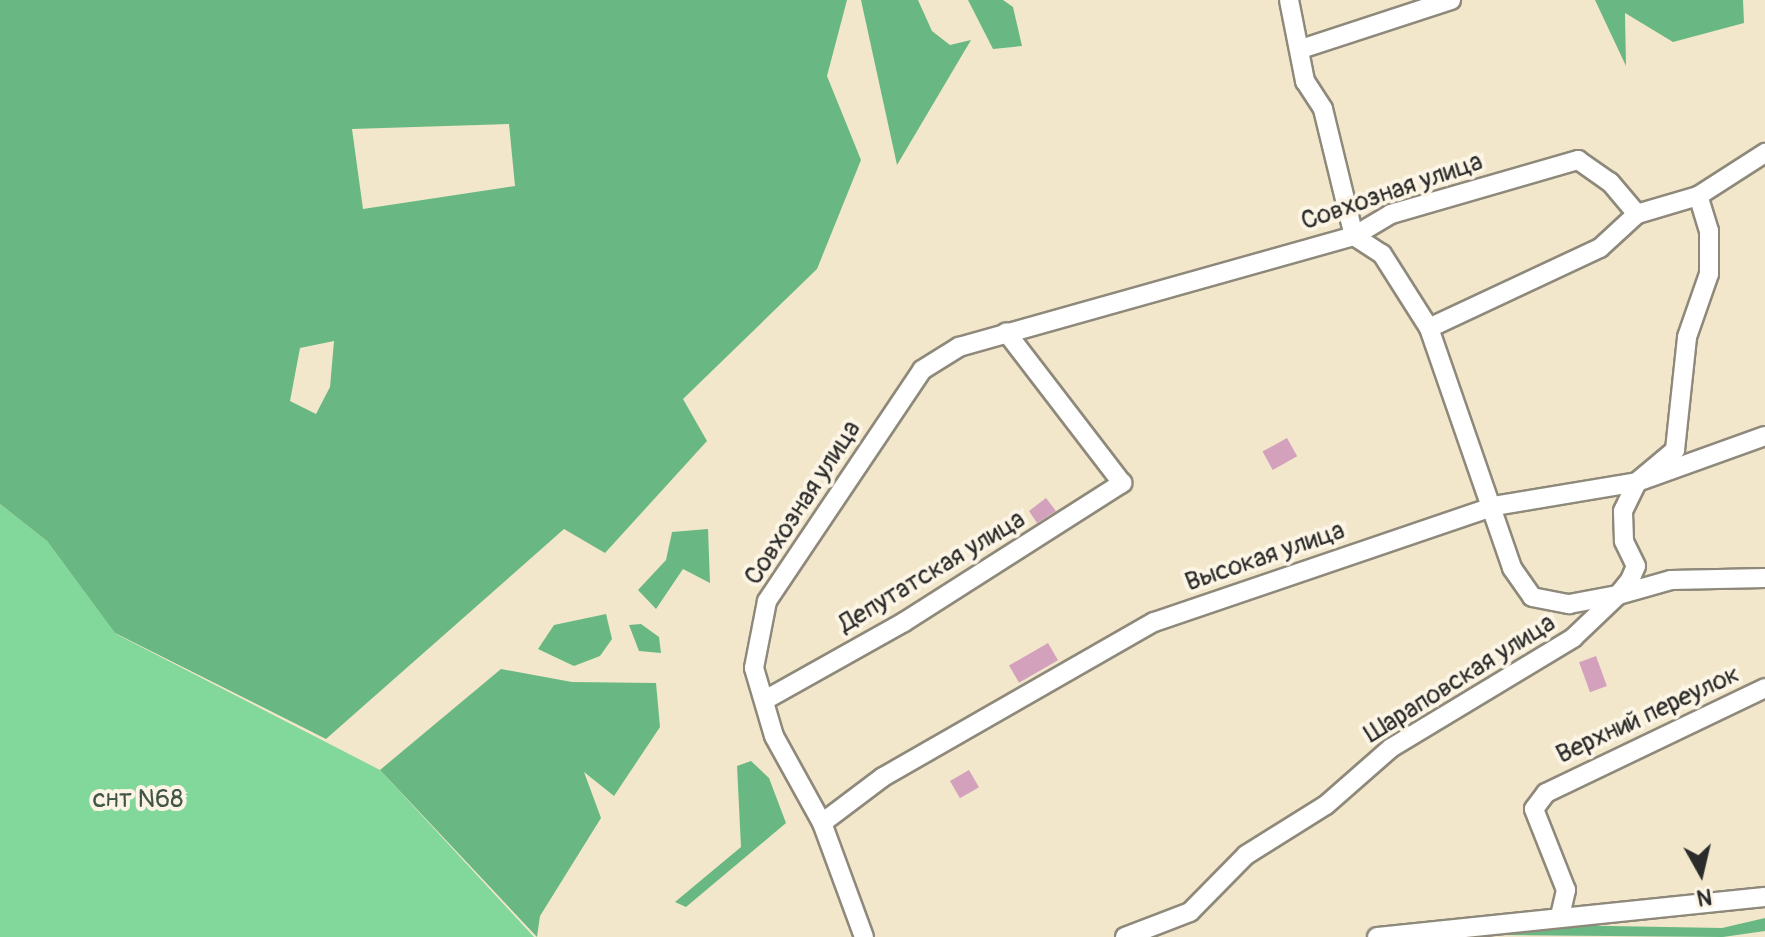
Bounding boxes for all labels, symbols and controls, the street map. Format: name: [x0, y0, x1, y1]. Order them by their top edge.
street label: Совхозная улица: [1297, 146, 1487, 238]
street label: Совхозная улица: [738, 415, 868, 591]
street label: Депутатская улица: [833, 504, 1031, 640]
street label: Высокая улица: [1181, 515, 1349, 599]
street label: Шараповская улица: [1359, 608, 1561, 750]
street label: Верхний переулок: [1551, 659, 1745, 771]
park label: снт N68: [93, 784, 183, 816]
north arrow: [1661, 833, 1741, 913]
text: N: [1695, 882, 1714, 912]

